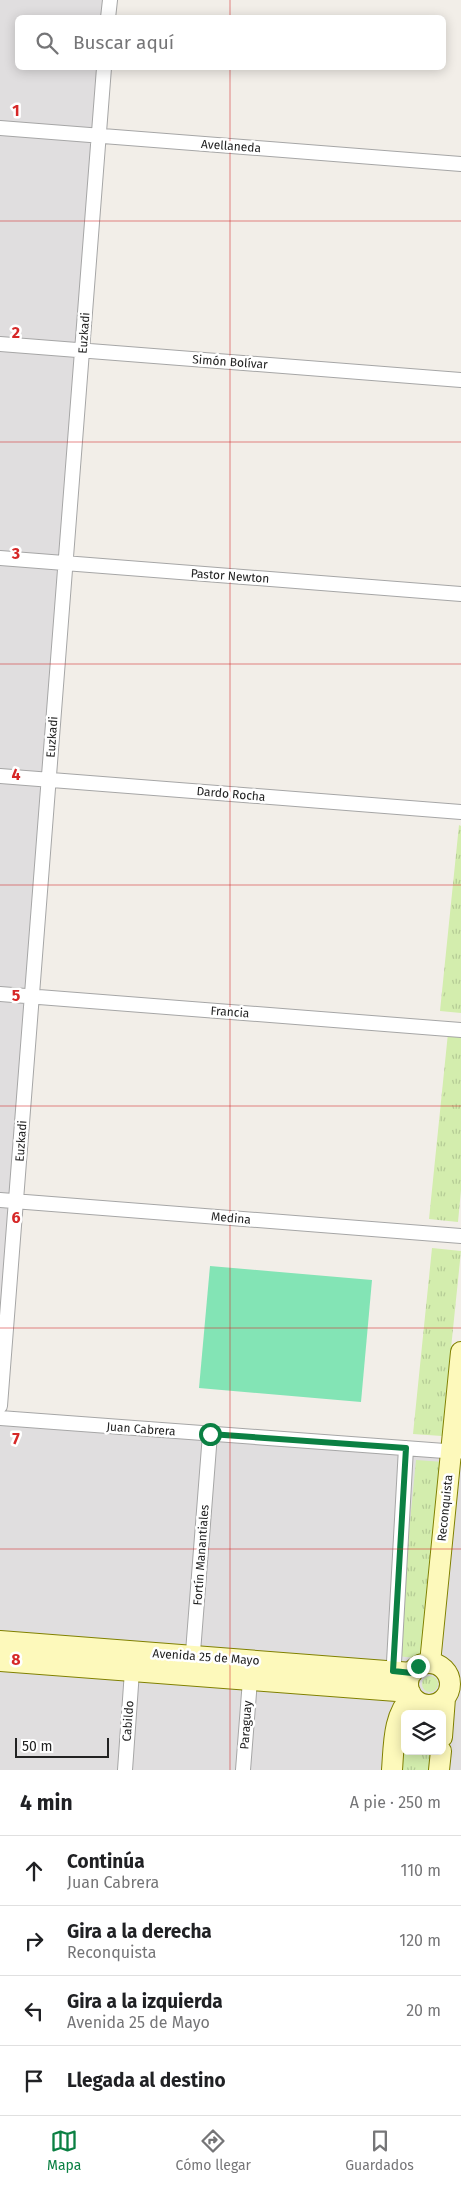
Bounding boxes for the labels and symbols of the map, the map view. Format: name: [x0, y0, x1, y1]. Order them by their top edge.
text: 1: [12, 101, 20, 120]
street label: Avellaneda: [201, 137, 261, 155]
street label: Euzkadi: [76, 312, 92, 354]
text: 2: [12, 323, 20, 342]
street label: Simón Bolívar: [192, 352, 269, 372]
text: 3: [11, 544, 20, 563]
street label: Pastor Newton: [190, 566, 270, 586]
street label: Euzkadi: [44, 716, 60, 758]
text: 4: [11, 765, 21, 784]
street label: Dardo Rocha: [196, 784, 266, 804]
text: 5: [12, 986, 21, 1005]
street label: Francia: [210, 1004, 250, 1020]
street label: Euzkadi: [13, 1120, 29, 1162]
text: 6: [11, 1208, 21, 1227]
street label: Medina: [210, 1209, 252, 1227]
street label: Juan Cabrera: [106, 1420, 176, 1438]
route start: [199, 1423, 222, 1446]
text: 7: [12, 1429, 20, 1448]
street label: Reconquista: [435, 1474, 455, 1542]
street label: Fortín Manantiales: [190, 1504, 212, 1606]
street label: Avenida 25 de Mayo: [152, 1646, 260, 1668]
text: 8: [11, 1650, 21, 1669]
route end: [407, 1655, 430, 1678]
street label: Cabildo: [120, 1700, 136, 1742]
street label: Paraguay: [237, 1700, 255, 1750]
scale bar: [15, 1735, 109, 1758]

